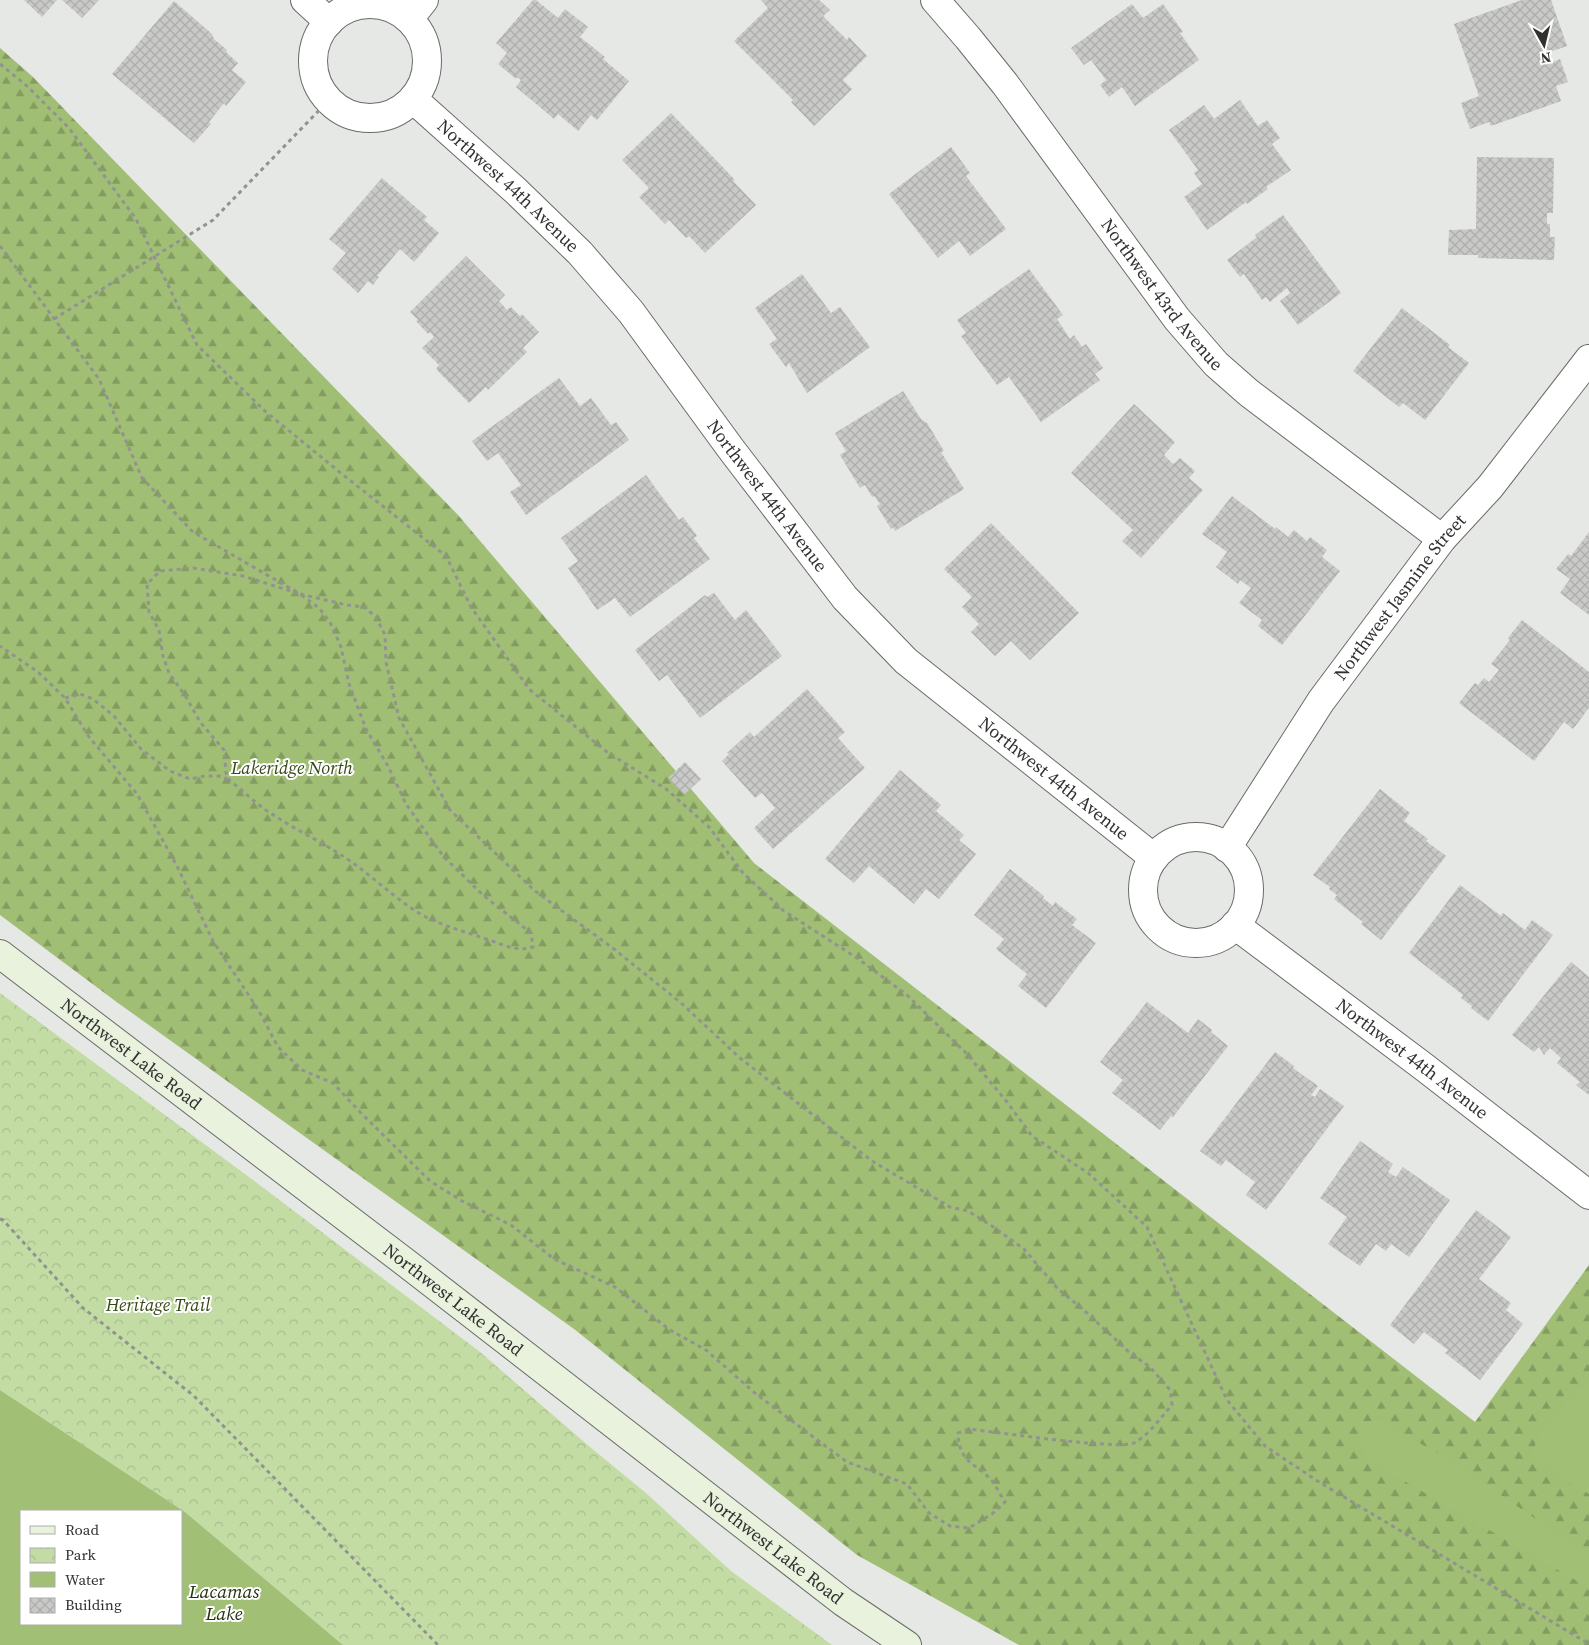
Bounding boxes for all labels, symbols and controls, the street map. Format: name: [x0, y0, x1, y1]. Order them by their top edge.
north arrow: [1519, 20, 1569, 70]
text: N: [1539, 47, 1552, 68]
street label: Northwest 44th Avenue: [432, 113, 585, 258]
street label: Northwest 43rd Avenue: [1095, 213, 1228, 376]
street label: Northwest 44th Avenue: [702, 414, 834, 577]
street label: Northwest Jasmine Street: [1328, 508, 1471, 685]
street label: Northwest 44th Avenue: [974, 711, 1135, 846]
park label: Lakeridge North: [230, 755, 353, 780]
street label: Northwest Lake Road: [56, 992, 207, 1115]
street label: Northwest 44th Avenue: [1331, 992, 1494, 1125]
street label: Northwest Lake Road: [378, 1237, 529, 1362]
park label: Heritage Trail: [105, 1292, 210, 1317]
street label: Northwest Lake Road: [698, 1485, 849, 1610]
legend: [20, 1510, 182, 1625]
text: Road: [65, 1519, 99, 1540]
text: Park: [65, 1544, 97, 1565]
text: Water: [65, 1569, 106, 1590]
water label: Lacamas Lake: [188, 1578, 259, 1626]
text: Building: [65, 1594, 122, 1615]

